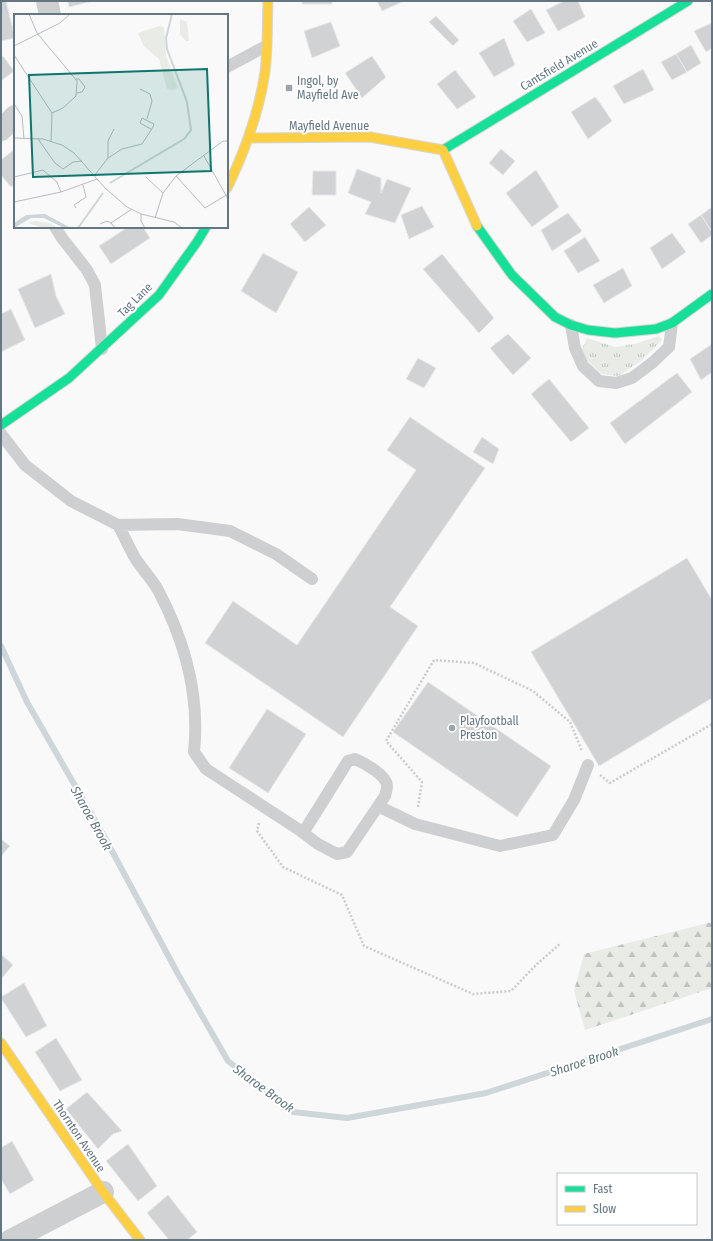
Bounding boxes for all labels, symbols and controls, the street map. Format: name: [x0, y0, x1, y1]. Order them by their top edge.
inset map: [14, 14, 228, 228]
street label: Cantsfield Avenue: [518, 36, 600, 94]
place label: Ingol, by Mayfield Ave: [297, 74, 359, 102]
marker: Ingol, by Mayfield Ave: [284, 83, 294, 93]
street label: Mayfield Avenue: [289, 119, 369, 133]
street label: Tag Lane: [115, 280, 155, 320]
place label: Playfootball Preston: [460, 714, 519, 742]
marker: Playfootball Preston: [447, 723, 457, 733]
water label: Sharoe Brook: [67, 783, 116, 854]
water label: Sharoe Brook: [547, 1043, 621, 1080]
water label: Sharoe Brook: [230, 1061, 297, 1116]
street label: Thornton Avenue: [50, 1097, 108, 1175]
legend: [557, 1173, 697, 1225]
text: Fast: [593, 1182, 612, 1196]
text: Slow: [593, 1202, 616, 1216]

